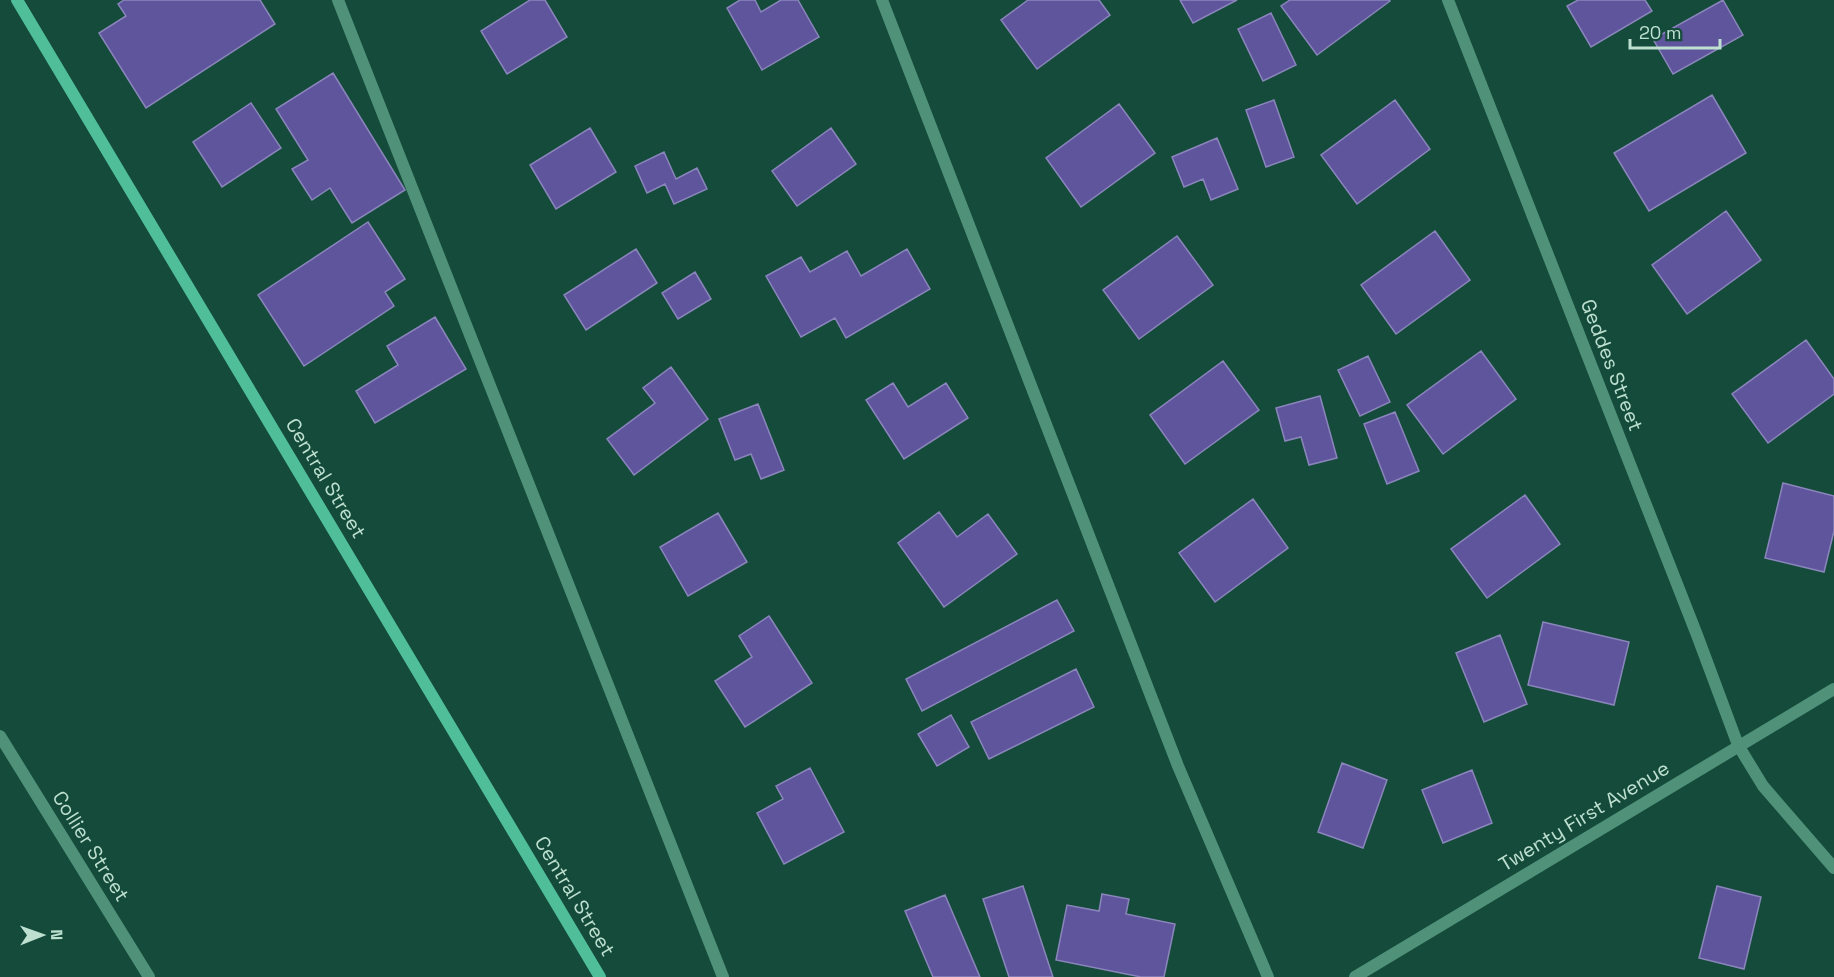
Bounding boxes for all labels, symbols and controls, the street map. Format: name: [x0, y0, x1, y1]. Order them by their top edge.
scale bar: [1630, 12, 1720, 50]
text: 20 m: [1639, 21, 1682, 44]
street label: Geddes Street: [1575, 295, 1649, 435]
street label: Central Street: [280, 413, 372, 543]
street label: Twenty First Avenue: [1494, 755, 1674, 877]
street label: Collier Street: [47, 786, 135, 906]
street label: Central Street: [529, 831, 621, 961]
north arrow: [12, 905, 72, 965]
text: N: [46, 929, 67, 940]

